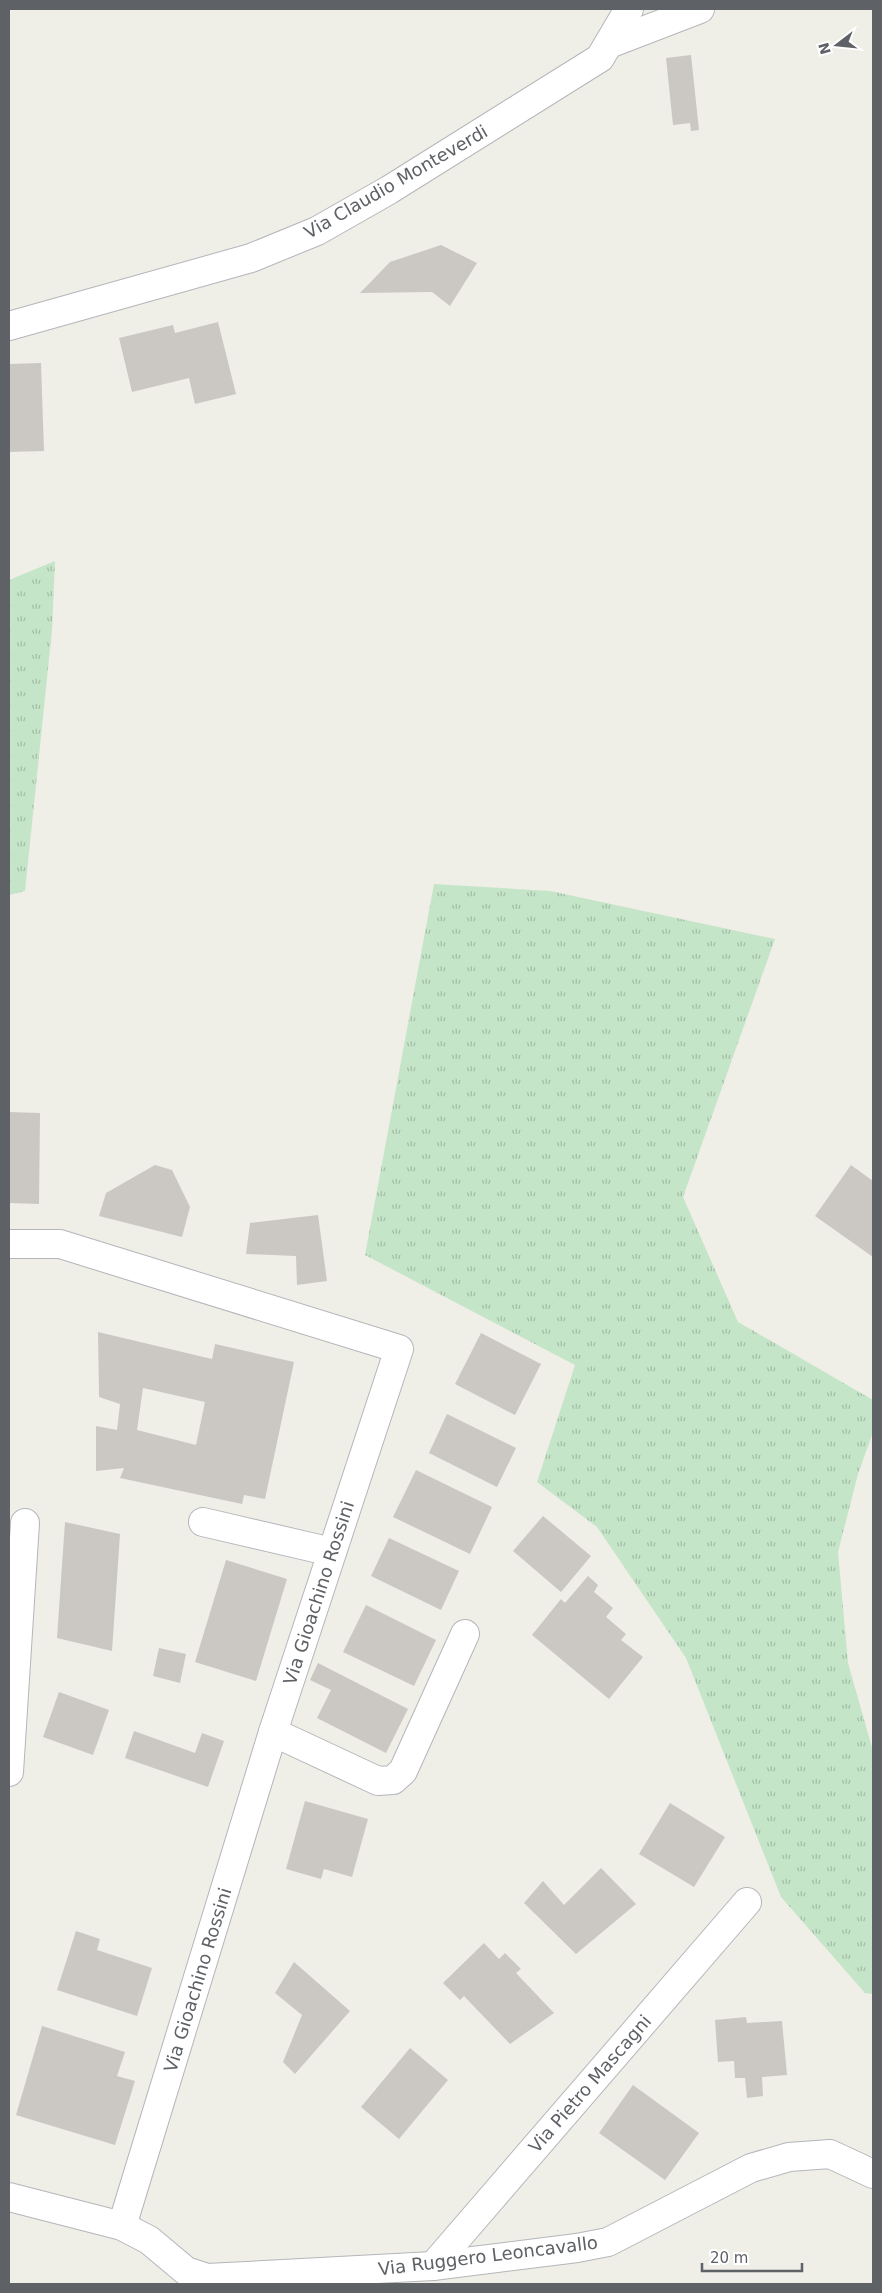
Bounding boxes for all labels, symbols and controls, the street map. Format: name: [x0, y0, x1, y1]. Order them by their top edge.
north arrow: [812, 20, 862, 70]
text: N: [815, 41, 834, 56]
street label: Via Claudio Monteverdi: [300, 120, 491, 243]
street label: Via Gioachino Rossini: [279, 1498, 358, 1687]
street label: Via Gioachino Rossini: [159, 1885, 236, 2075]
street label: Via Pietro Mascagni: [524, 2010, 655, 2157]
street label: Via Ruggero Leoncavallo: [377, 2232, 599, 2279]
scale bar: [702, 2240, 802, 2272]
text: 20 m: [710, 2249, 748, 2267]

